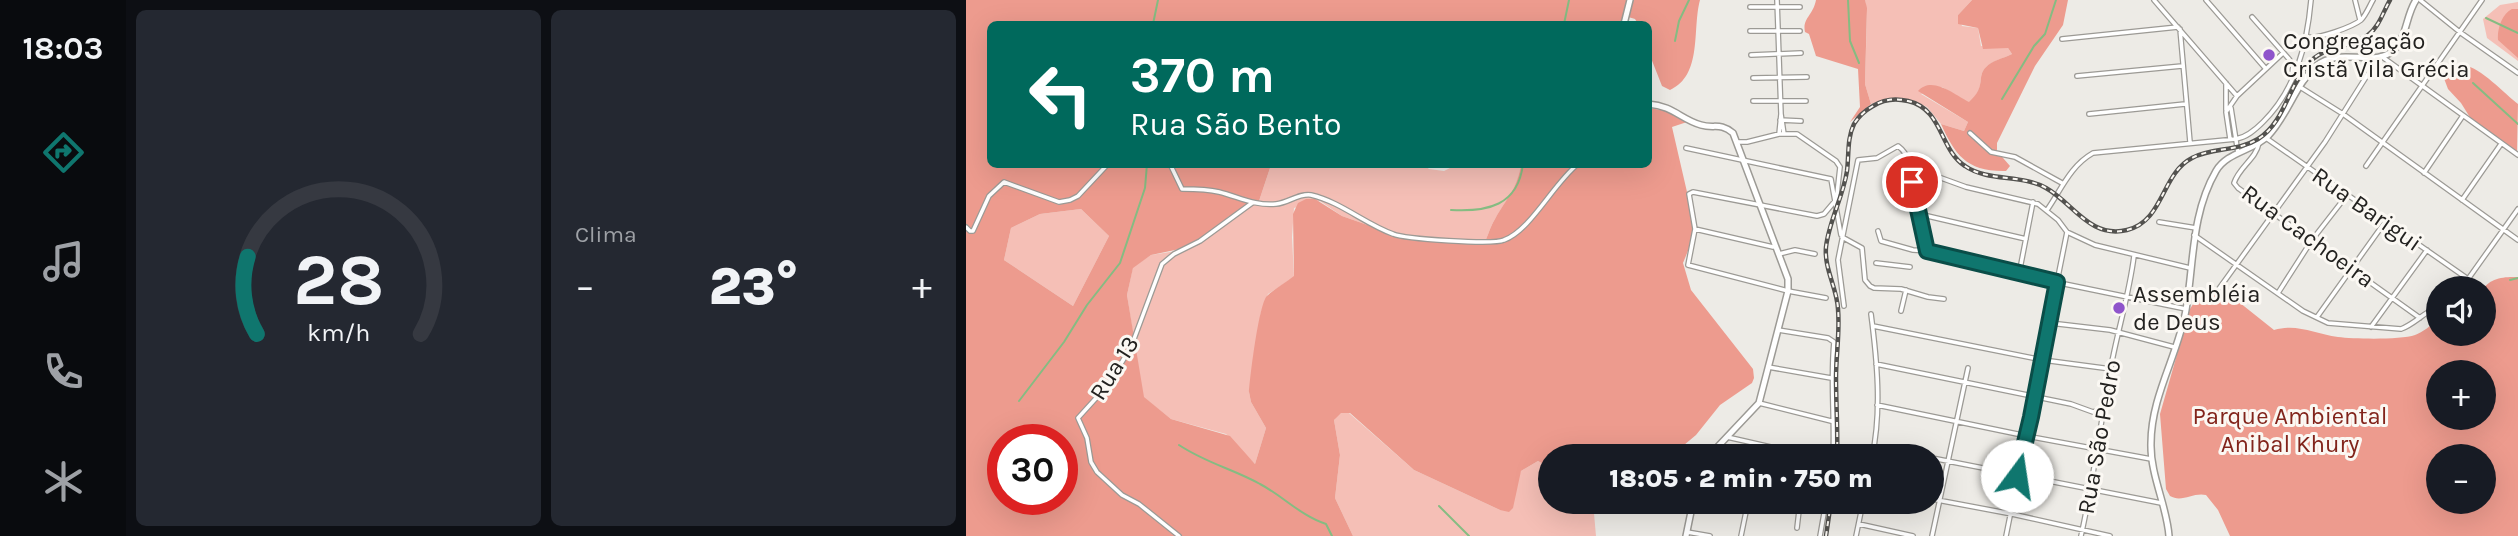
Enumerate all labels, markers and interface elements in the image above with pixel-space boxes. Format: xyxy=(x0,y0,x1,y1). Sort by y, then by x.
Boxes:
place label: Congregação Cristã Vila Grécia xyxy=(2283,27,2470,83)
text: 18:03 xyxy=(23,30,103,67)
text: 370 m xyxy=(1130,47,1275,104)
marker: Congregação Cristã Vila Grécia xyxy=(2261,47,2277,63)
icon: left xyxy=(1015,49,1106,140)
text: Rua São Bento xyxy=(1130,106,1341,143)
icon: directions xyxy=(39,128,88,177)
pin xyxy=(1882,152,1942,212)
street label: Rua Barigui xyxy=(2307,161,2427,257)
icon: arrive xyxy=(1893,163,1931,201)
street label: Rua Cachoeira xyxy=(2236,178,2380,294)
text: Clima xyxy=(575,221,637,248)
icon: music xyxy=(39,237,88,286)
text: 28 xyxy=(293,237,384,322)
text: 23° xyxy=(709,256,798,317)
text: − xyxy=(575,264,595,309)
text: + xyxy=(912,264,932,309)
map controls xyxy=(2426,276,2496,514)
button: sound xyxy=(2426,276,2496,346)
place label: Assembléia de Deus xyxy=(2133,280,2260,336)
marker: Assembléia de Deus xyxy=(2111,300,2127,316)
text: km/h xyxy=(307,318,370,347)
street label: Rua 13 xyxy=(1084,331,1144,405)
icon: phone xyxy=(39,347,88,396)
street label: Rua São Pedro xyxy=(2072,358,2126,516)
button: + xyxy=(2426,360,2496,430)
park label: Parque Ambiental Anibal Khury xyxy=(2192,402,2388,458)
speed limit sign: 30 xyxy=(987,424,1078,515)
position arrow xyxy=(1980,439,2054,513)
button: − xyxy=(2426,444,2496,514)
icon: climate xyxy=(39,457,88,506)
text: 18:05 · 2 min · 750 m xyxy=(1609,463,1873,494)

